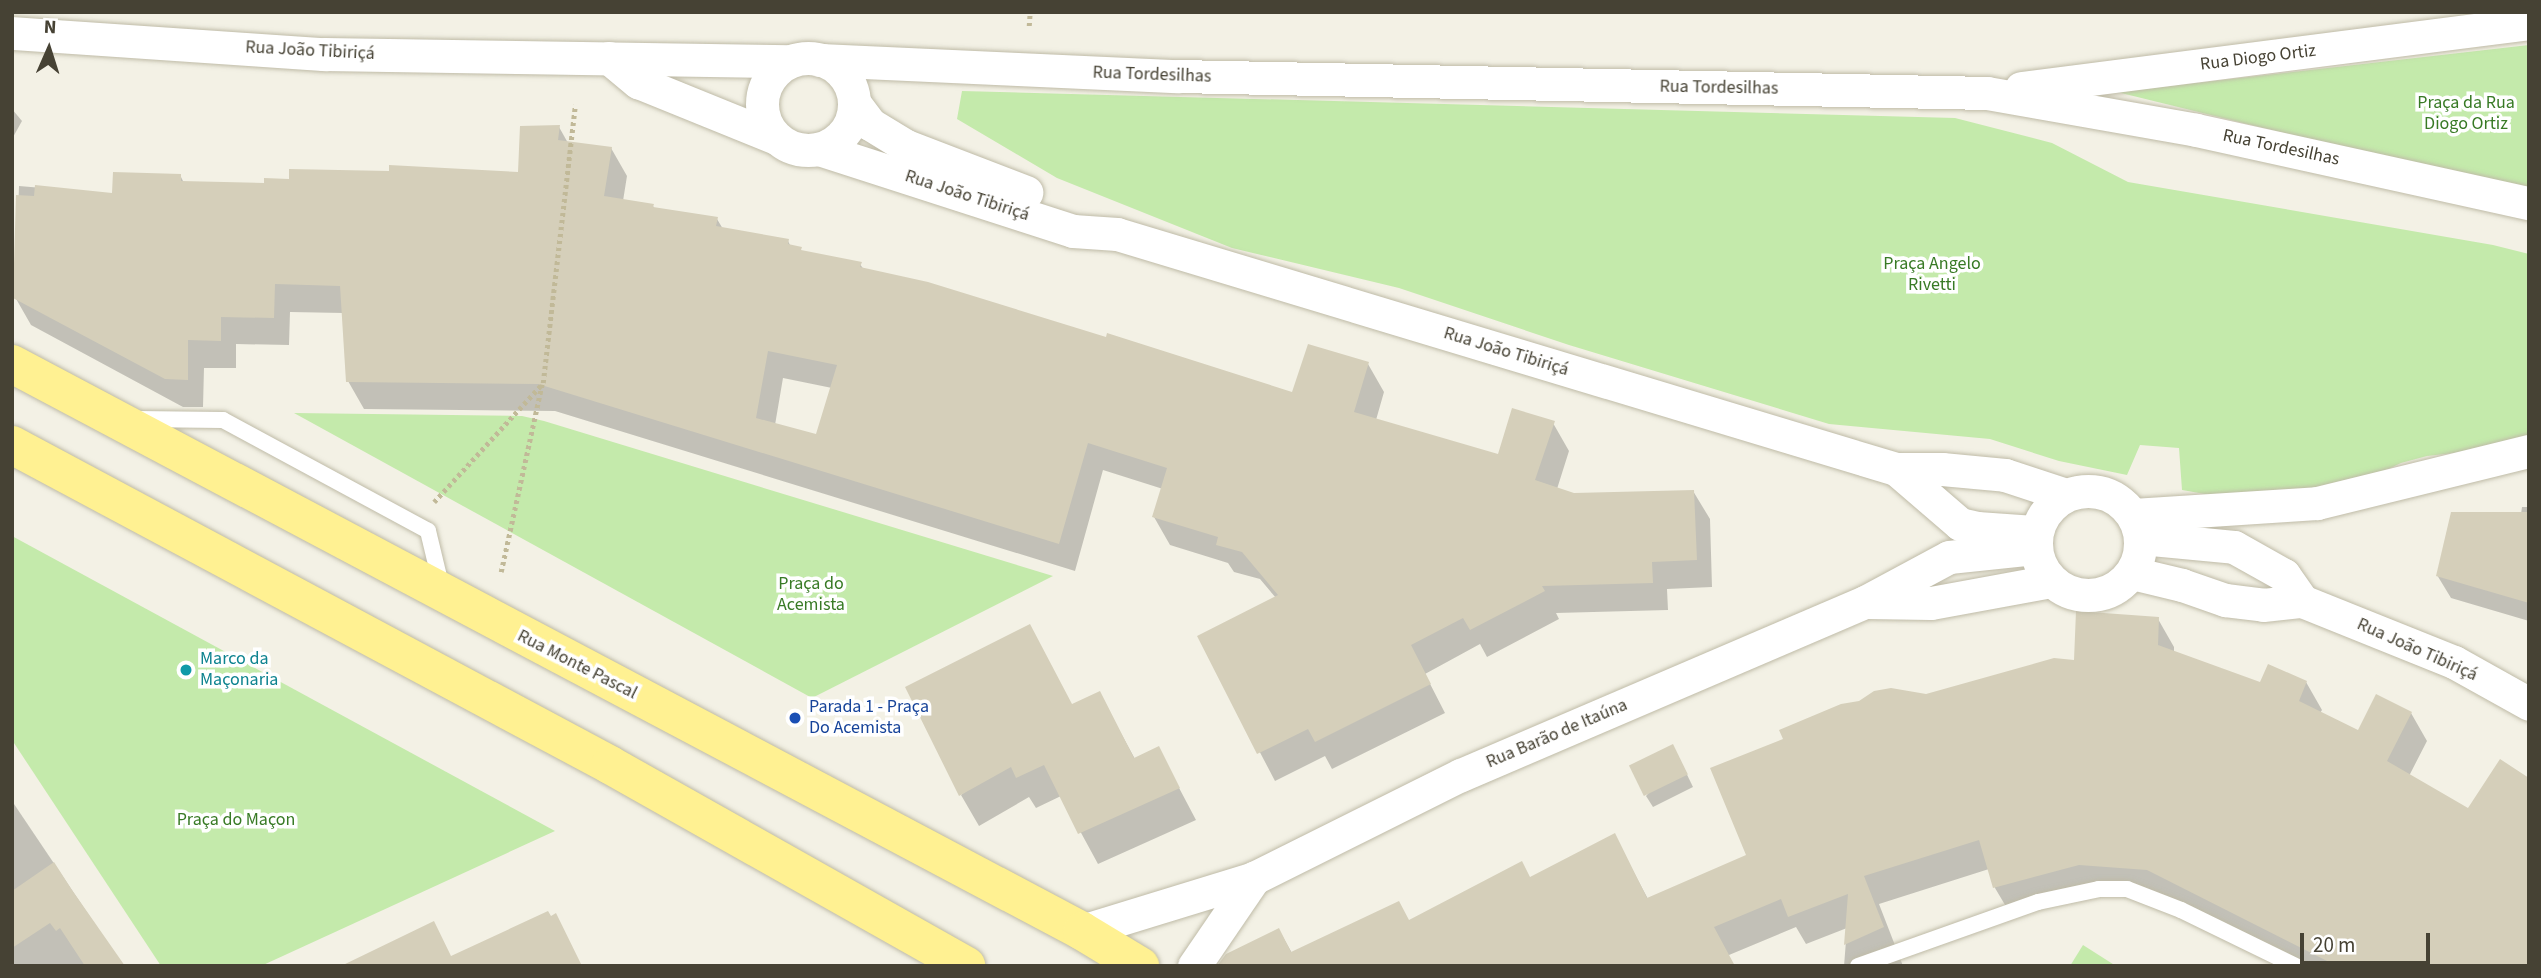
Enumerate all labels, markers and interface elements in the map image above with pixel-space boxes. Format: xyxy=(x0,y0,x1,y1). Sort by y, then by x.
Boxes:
north arrow xyxy=(14,14,84,84)
text: N xyxy=(43,14,57,41)
street label: Rua João Tibiriçá xyxy=(245,37,375,65)
street label: Rua Diogo Ortiz xyxy=(2199,40,2317,76)
street label: Rua Tordesilhas xyxy=(1092,62,1212,88)
street label: Rua Tordesilhas xyxy=(1659,76,1779,100)
park label: Praça da Rua Diogo Ortiz xyxy=(2417,93,2515,136)
street label: Rua Tordesilhas xyxy=(2221,125,2341,171)
street label: Rua João Tibiriçá xyxy=(902,166,1032,226)
park label: Praça Angelo Rivetti xyxy=(1883,254,1981,296)
street label: Rua João Tibiriçá xyxy=(1441,323,1571,381)
park label: Praça do Acemista xyxy=(777,574,845,616)
street label: Rua João Tibiriçá xyxy=(2353,614,2481,686)
street label: Rua Monte Pascal xyxy=(514,626,640,704)
place label: Marco da Maçonaria xyxy=(200,649,278,692)
marker: Marco da Maçonaria xyxy=(178,662,194,678)
street label: Rua Barão de Itaúna xyxy=(1483,694,1631,774)
place label: Parada 1 - Praça Do Acemista xyxy=(809,697,929,740)
marker: Parada 1 - Praça Do Acemista xyxy=(787,710,803,726)
park label: Praça do Maçon xyxy=(177,809,295,831)
scale bar xyxy=(2303,918,2432,962)
text: 20 m xyxy=(2313,930,2355,960)

